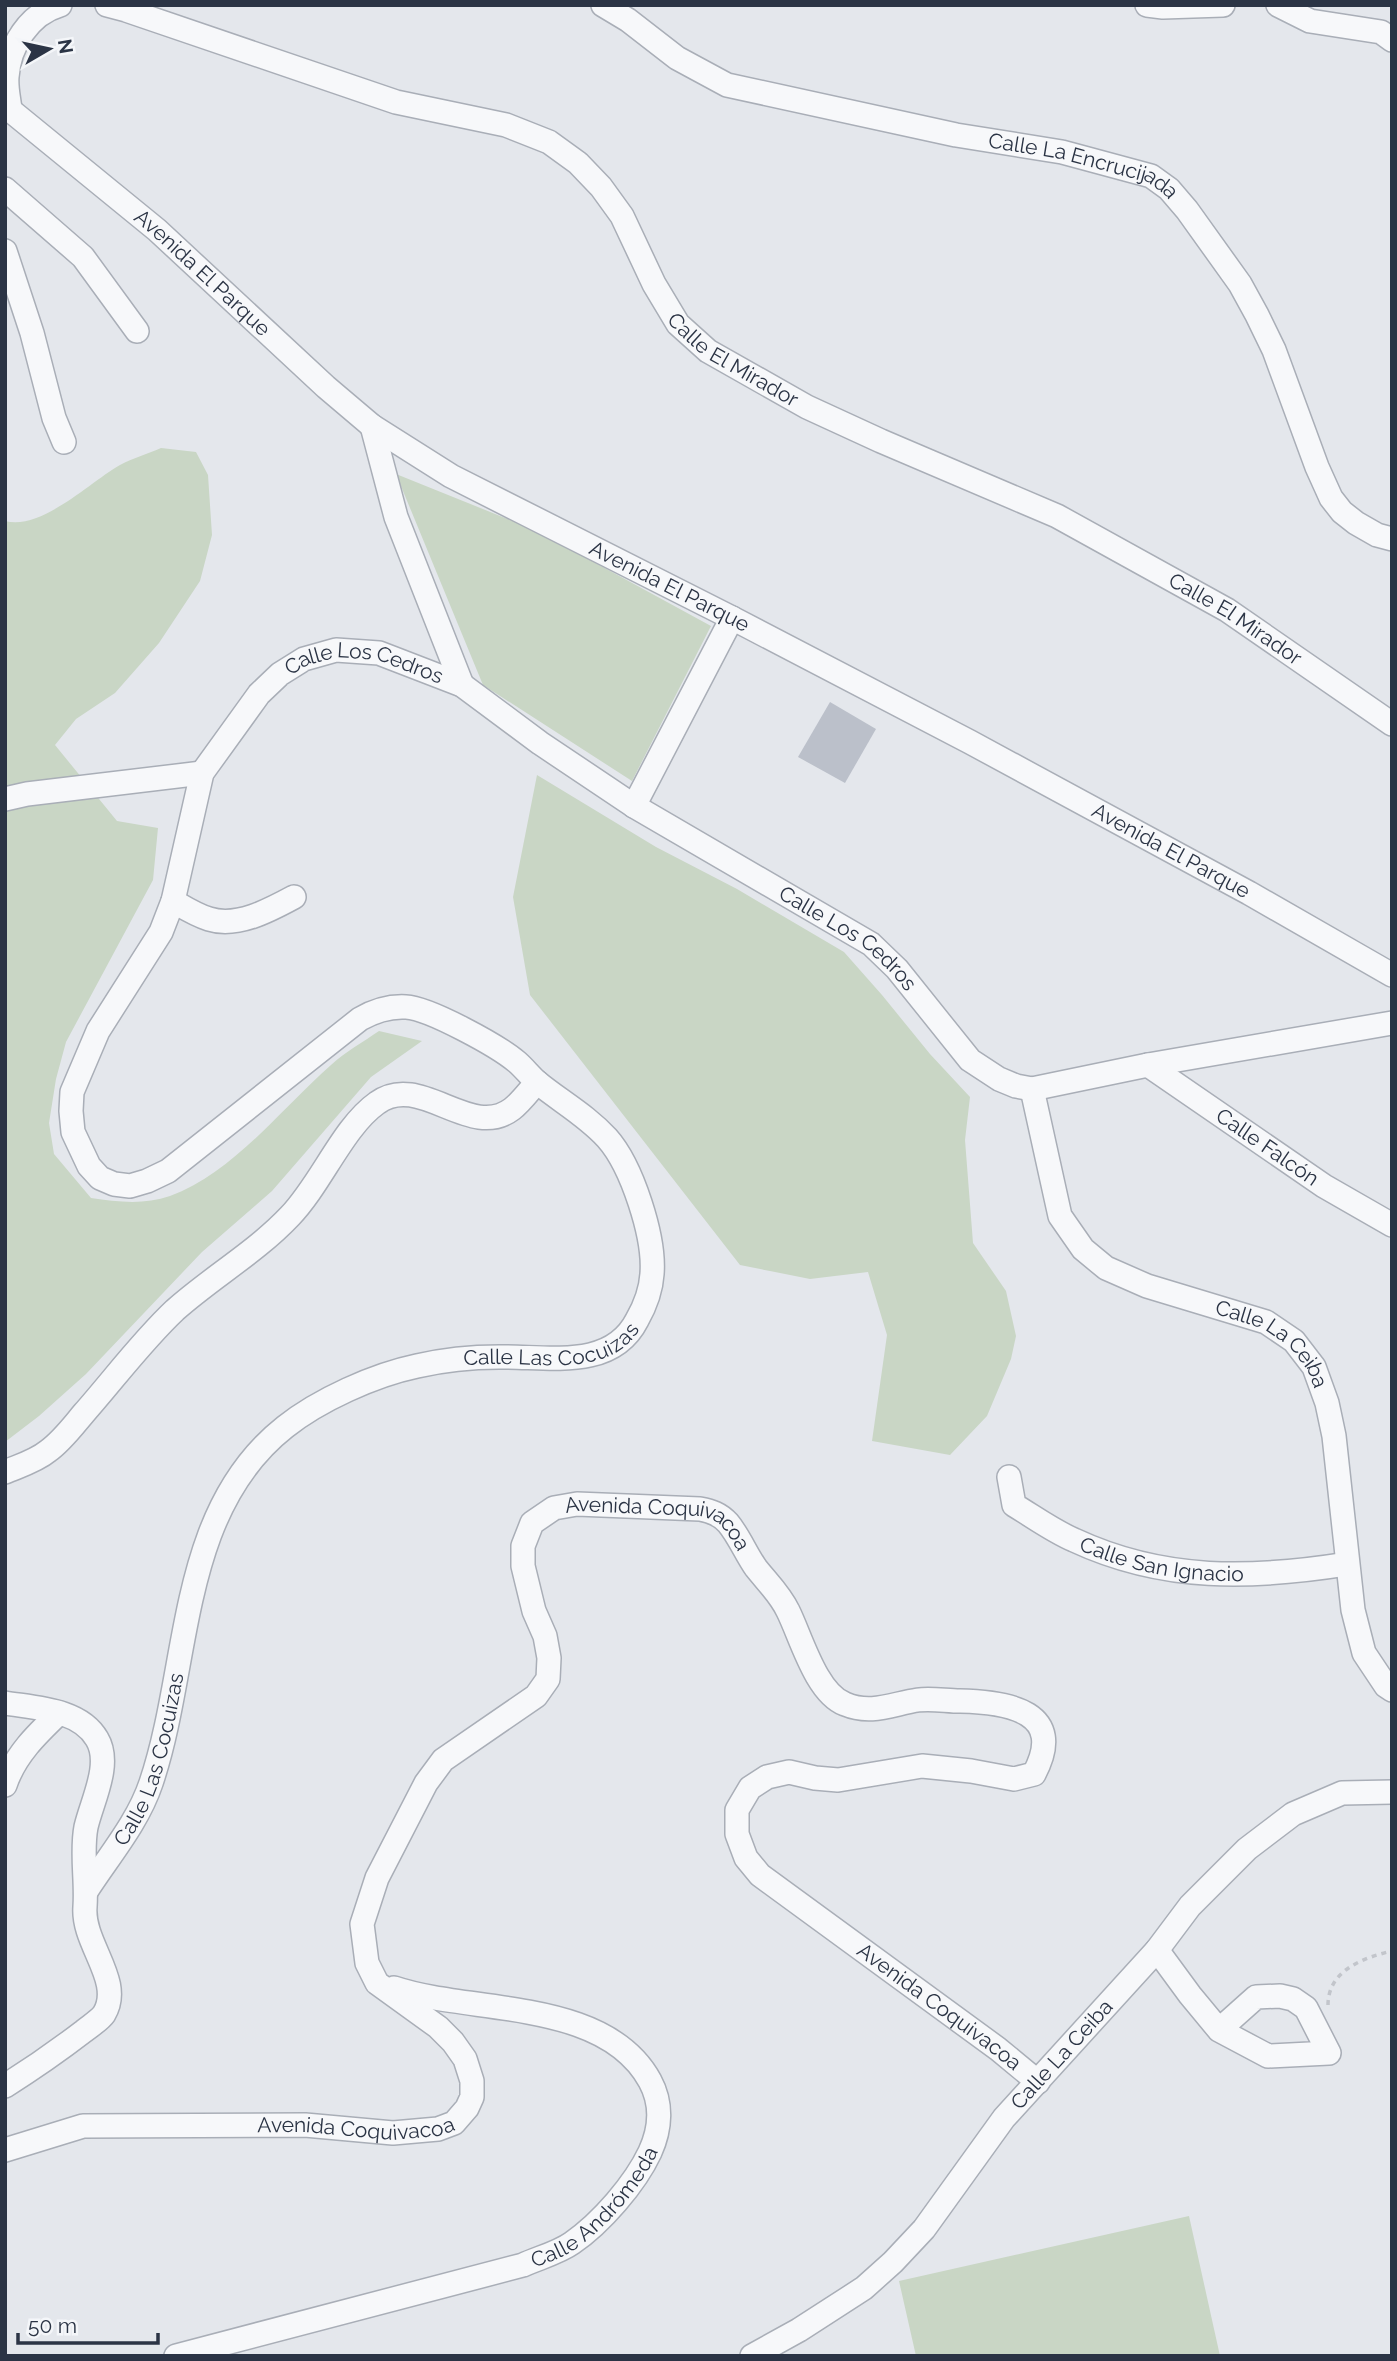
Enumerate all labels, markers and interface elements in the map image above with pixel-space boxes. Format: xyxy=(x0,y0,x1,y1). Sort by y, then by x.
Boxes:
north arrow xyxy=(14,14,84,84)
text: N xyxy=(54,37,78,55)
street label: Calle La Encrucijada xyxy=(987,127,1184,203)
street label: Avenida El Parque xyxy=(130,204,276,341)
street label: Calle El Mirador xyxy=(662,308,804,412)
street label: Avenida El Parque xyxy=(586,535,754,637)
street label: Calle El Mirador xyxy=(1165,567,1307,670)
street label: Calle Los Cedros xyxy=(280,637,447,689)
street label: Avenida El Parque xyxy=(1088,798,1255,903)
street label: Calle Los Cedros xyxy=(775,880,922,995)
street label: Calle Falcón xyxy=(1212,1103,1324,1191)
street label: Calle La Ceiba xyxy=(1213,1294,1333,1391)
street label: Calle Las Cocuizas xyxy=(463,1318,644,1371)
street label: Avenida Coquivacoa xyxy=(562,1491,756,1555)
street label: Calle San Ignacio xyxy=(1076,1531,1244,1586)
street label: Calle Las Cocuizas xyxy=(108,1671,188,1850)
street label: Avenida Coquivacoa xyxy=(853,1937,1027,2075)
street label: Calle La Ceiba xyxy=(1005,1994,1118,2114)
street label: Avenida Coquivacoa xyxy=(257,2111,458,2145)
street label: Calle Andrómeda xyxy=(527,2142,663,2272)
scale bar xyxy=(18,2302,158,2346)
text: 50 m xyxy=(28,2313,77,2338)

